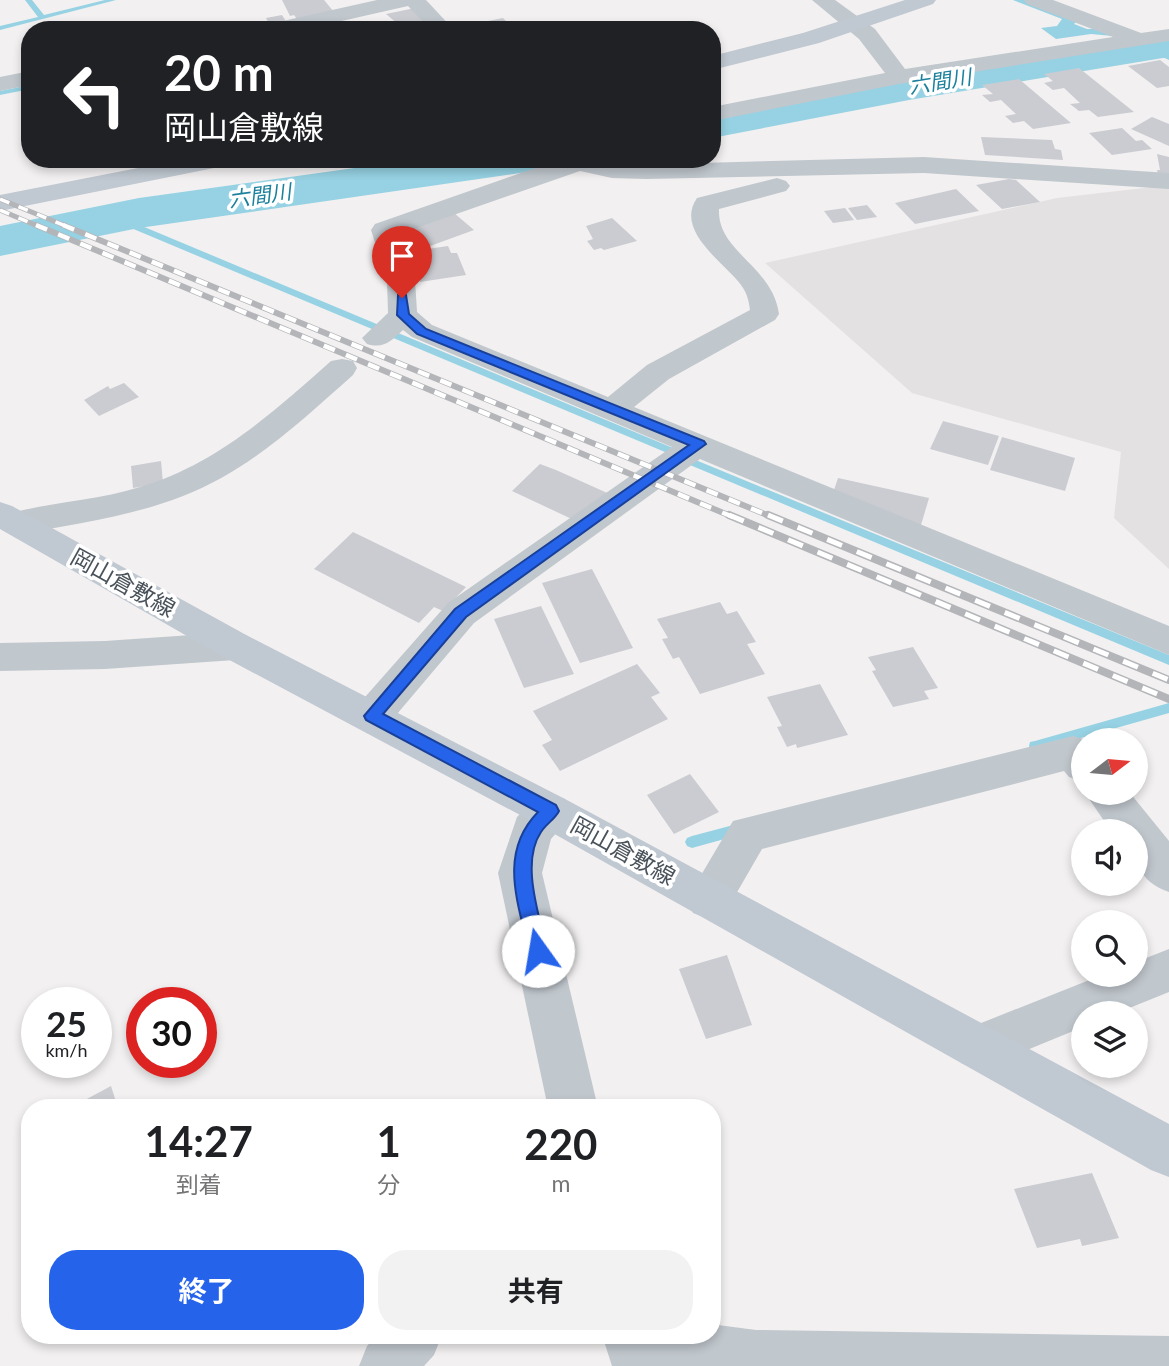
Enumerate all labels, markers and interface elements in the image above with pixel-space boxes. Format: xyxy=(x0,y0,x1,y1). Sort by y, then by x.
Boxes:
text: 20 m xyxy=(164,43,274,101)
icon: left xyxy=(49,49,140,140)
water label: 六間川 xyxy=(907,63,975,98)
text: 岡山倉敷線 xyxy=(164,107,324,146)
water label: 六間川 xyxy=(227,177,295,211)
pin xyxy=(372,226,432,298)
icon: arrive xyxy=(383,237,421,275)
street label: 岡山倉敷線 xyxy=(66,542,181,622)
north arrow xyxy=(1071,728,1148,805)
map controls xyxy=(1071,728,1148,1078)
street label: 岡山倉敷線 xyxy=(566,810,681,890)
button: sound xyxy=(1071,819,1148,896)
button: search xyxy=(1071,910,1148,987)
position arrow xyxy=(501,914,575,988)
speed limit sign: 30 xyxy=(126,987,217,1078)
button: layers xyxy=(1071,1001,1148,1078)
text: 25 xyxy=(46,1002,87,1044)
text: km/h xyxy=(45,1039,88,1061)
text: 14:27 xyxy=(145,1116,253,1166)
text: 1 xyxy=(376,1116,401,1166)
text: 220 xyxy=(524,1119,597,1169)
text: m xyxy=(551,1169,570,1197)
text: 到着 xyxy=(176,1170,222,1198)
text: 分 xyxy=(377,1170,400,1198)
button: 終了 xyxy=(49,1250,364,1330)
button: 共有 xyxy=(378,1250,693,1330)

